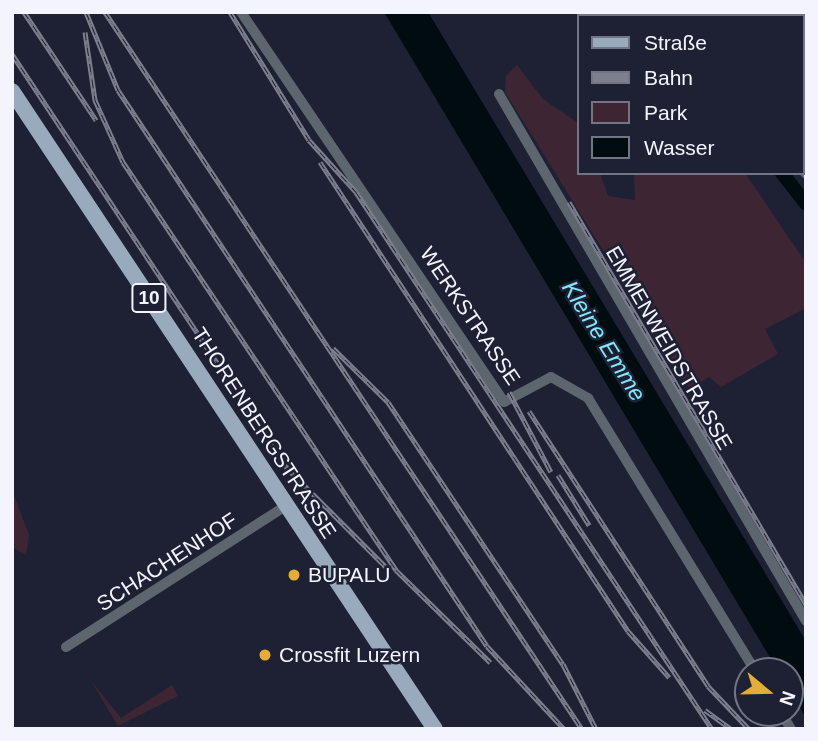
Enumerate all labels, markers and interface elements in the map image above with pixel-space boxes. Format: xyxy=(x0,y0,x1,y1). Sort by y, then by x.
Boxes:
legend xyxy=(576,14,804,175)
text: Straße xyxy=(644,31,707,54)
text: Bahn xyxy=(644,66,693,89)
text: Park xyxy=(644,101,687,124)
text: Wasser xyxy=(644,136,714,159)
street label: WERKSTRASSE xyxy=(415,242,525,390)
street label: EMMENWEIDSTRASSE xyxy=(600,242,738,454)
water label: Kleine Emme xyxy=(556,276,652,406)
road number: 10 xyxy=(130,282,168,314)
street label: THORENBERGSTRASSE xyxy=(186,323,342,543)
street label: SCHACHENHOF xyxy=(92,507,242,617)
place label: BUPALU xyxy=(308,562,390,588)
marker: BUPALU xyxy=(286,567,302,583)
place label: Crossfit Luzern xyxy=(279,642,420,668)
marker: Crossfit Luzern xyxy=(257,647,273,663)
north arrow xyxy=(734,657,804,727)
text: N xyxy=(775,688,800,708)

